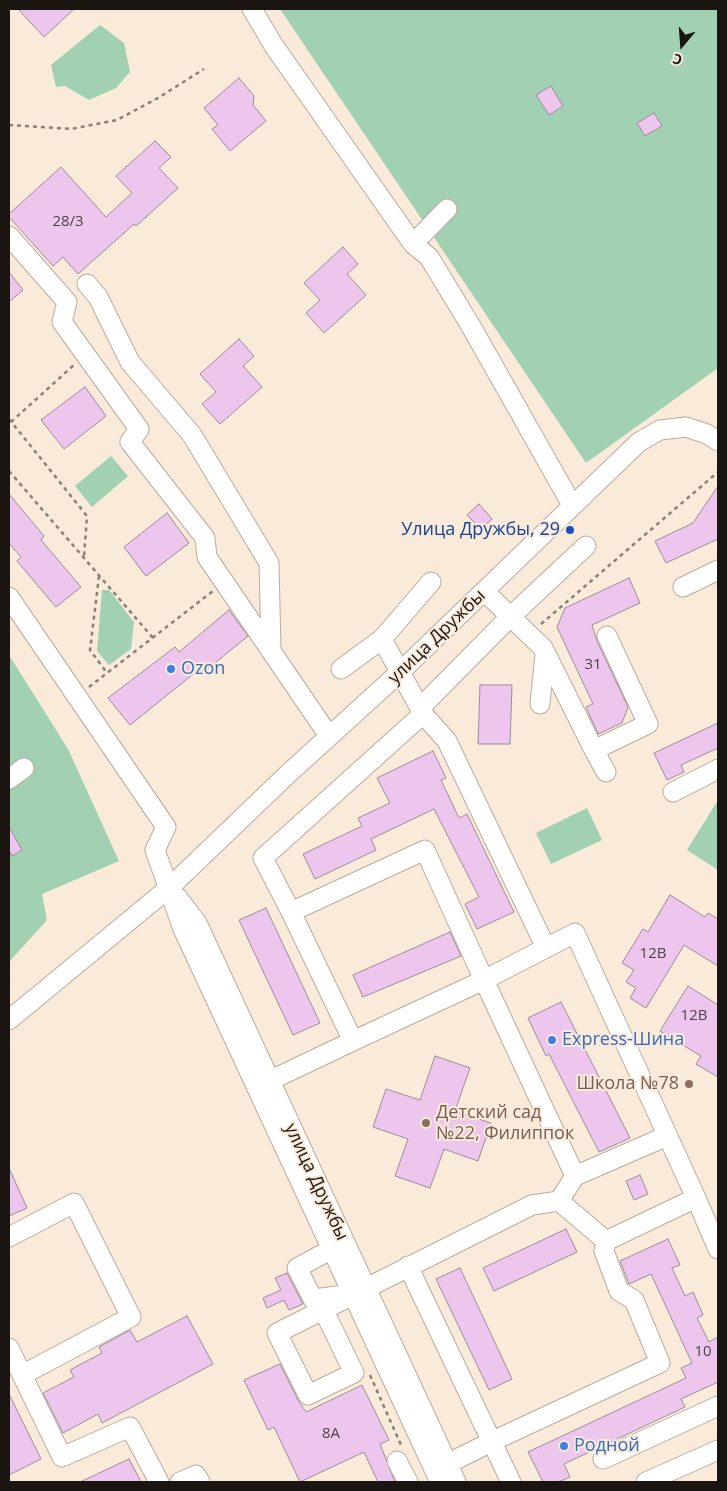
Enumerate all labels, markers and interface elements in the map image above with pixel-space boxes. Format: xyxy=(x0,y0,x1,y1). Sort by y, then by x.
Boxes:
north arrow xyxy=(657,20,707,70)
text: С xyxy=(670,49,684,70)
house number: 28/3 xyxy=(52,213,84,231)
place label: Улица Дружбы, 29 xyxy=(401,519,560,541)
marker: Улица Дружбы, 29 xyxy=(564,524,576,536)
street label: улица Дружбы xyxy=(384,585,490,689)
house number: 31 xyxy=(584,656,602,674)
place label: Ozon xyxy=(181,658,225,680)
marker: Ozon xyxy=(165,663,177,675)
house number: 12В xyxy=(640,945,666,963)
house number: 12В xyxy=(681,1007,707,1025)
place label: Express-Шина xyxy=(562,1029,684,1051)
marker: Express-Шина xyxy=(546,1034,558,1046)
place label: Школа №78 xyxy=(576,1073,679,1095)
marker: Школа №78 xyxy=(683,1078,695,1090)
place label: Детский сад №22, Филиппок xyxy=(436,1102,574,1144)
marker: Детский сад №22, Филиппок xyxy=(420,1117,432,1129)
street label: улица Дружбы xyxy=(279,1120,353,1244)
house number: 10 xyxy=(694,1343,712,1361)
house number: 8А xyxy=(322,1425,340,1443)
place label: Родной xyxy=(574,1435,640,1457)
marker: Родной xyxy=(558,1440,570,1452)

